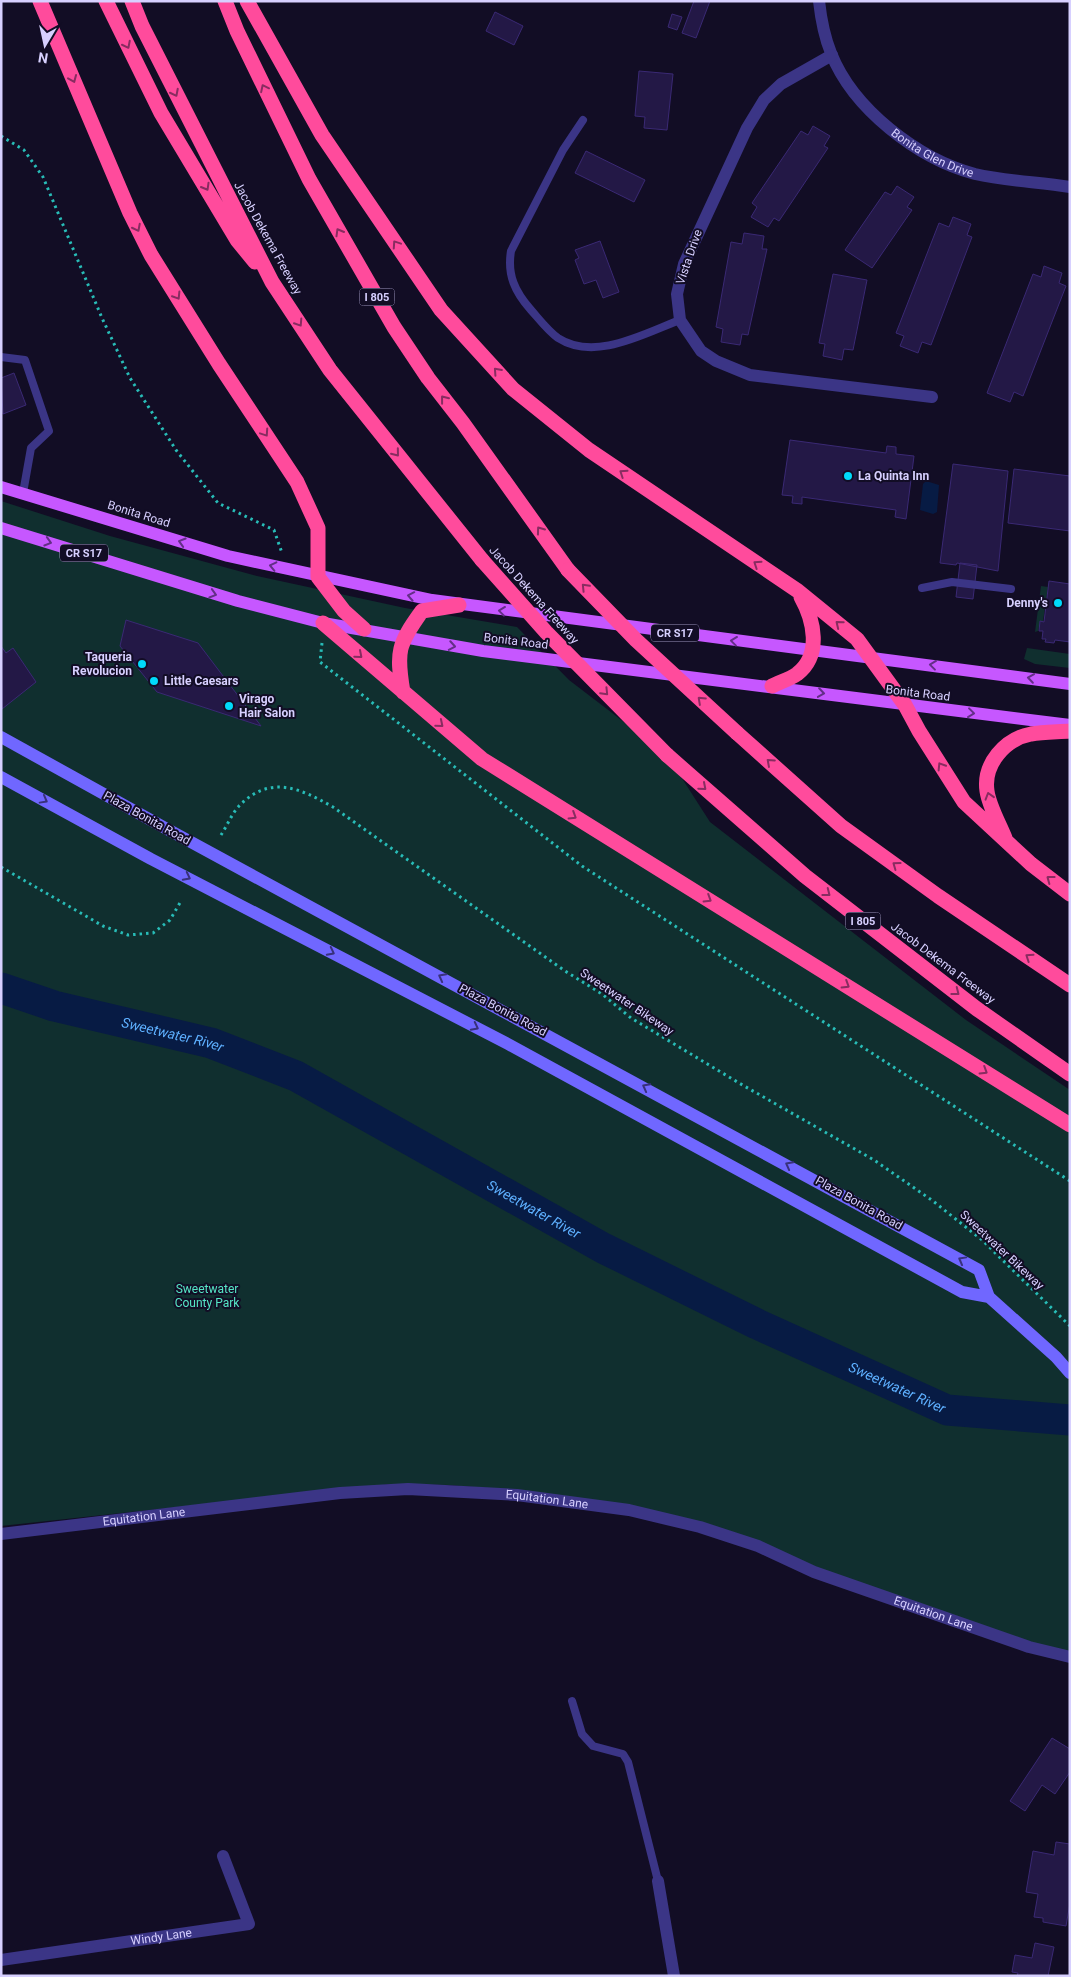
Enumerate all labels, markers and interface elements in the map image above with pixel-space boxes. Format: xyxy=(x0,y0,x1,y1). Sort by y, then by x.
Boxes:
north arrow xyxy=(20,20,70,70)
one-way arrow xyxy=(121,40,131,49)
text: N xyxy=(37,49,49,67)
one-way arrow xyxy=(66,74,77,83)
one-way arrow xyxy=(261,84,271,93)
one-way arrow xyxy=(169,88,180,97)
street label: Bonita Glen Drive xyxy=(889,126,975,180)
street label: Jacob Dekema Freeway xyxy=(231,179,305,297)
one-way arrow xyxy=(199,182,209,191)
one-way arrow xyxy=(131,223,141,232)
one-way arrow xyxy=(336,228,346,237)
street label: Vista Drive xyxy=(673,228,705,286)
one-way arrow xyxy=(393,240,402,250)
road number: I 805 xyxy=(360,288,394,306)
one-way arrow xyxy=(170,291,180,300)
one-way arrow xyxy=(293,317,302,326)
one-way arrow xyxy=(493,368,502,377)
one-way arrow xyxy=(441,395,450,405)
one-way arrow xyxy=(258,428,268,437)
one-way arrow xyxy=(390,447,399,457)
place label: La Quinta Inn xyxy=(858,469,929,483)
one-way arrow xyxy=(619,470,628,479)
marker: La Quinta Inn xyxy=(842,470,854,482)
street label: Bonita Road xyxy=(106,498,172,530)
one-way arrow xyxy=(537,527,545,536)
one-way arrow xyxy=(43,537,51,547)
one-way arrow xyxy=(178,538,186,548)
street label: Jacob Dekema Freeway xyxy=(486,543,582,647)
road number: CR S17 xyxy=(60,544,108,562)
one-way arrow xyxy=(753,561,763,570)
one-way arrow xyxy=(268,562,277,572)
one-way arrow xyxy=(582,584,591,593)
one-way arrow xyxy=(208,588,216,598)
one-way arrow xyxy=(407,591,416,602)
place label: Denny's xyxy=(1007,596,1048,610)
marker: Denny's xyxy=(1052,597,1064,609)
one-way arrow xyxy=(498,606,507,616)
one-way arrow xyxy=(836,622,845,630)
road number: CR S17 xyxy=(651,624,699,641)
street label: Bonita Road xyxy=(483,630,549,652)
one-way arrow xyxy=(730,636,738,647)
one-way arrow xyxy=(447,640,456,650)
one-way arrow xyxy=(354,649,363,658)
place label: Taqueria Revolucion xyxy=(72,650,133,678)
marker: Taqueria Revolucion xyxy=(136,658,148,670)
one-way arrow xyxy=(929,660,937,671)
place label: Little Caesars xyxy=(164,674,238,688)
one-way arrow xyxy=(1027,674,1036,684)
marker: Little Caesars xyxy=(148,675,160,687)
street label: Bonita Road xyxy=(885,682,951,704)
one-way arrow xyxy=(599,686,608,695)
one-way arrow xyxy=(816,688,825,698)
place label: Virago Hair Salon xyxy=(239,692,295,720)
one-way arrow xyxy=(698,697,707,706)
marker: Virago Hair Salon xyxy=(223,700,235,712)
one-way arrow xyxy=(968,707,976,718)
one-way arrow xyxy=(434,718,443,726)
one-way arrow xyxy=(766,759,775,768)
one-way arrow xyxy=(937,762,947,771)
one-way arrow xyxy=(698,782,707,791)
street label: Plaza Bonita Road xyxy=(101,788,193,848)
one-way arrow xyxy=(985,793,995,801)
one-way arrow xyxy=(39,794,48,804)
one-way arrow xyxy=(568,810,577,819)
one-way arrow xyxy=(892,862,902,871)
one-way arrow xyxy=(182,871,191,881)
one-way arrow xyxy=(1046,876,1056,885)
one-way arrow xyxy=(821,887,830,895)
one-way arrow xyxy=(702,893,711,903)
road number: I 805 xyxy=(846,912,880,929)
street label: Jacob Dekema Freeway xyxy=(888,919,998,1007)
one-way arrow xyxy=(326,946,335,956)
one-way arrow xyxy=(1026,954,1035,964)
street label: Sweetwater Bikeway xyxy=(578,966,677,1039)
one-way arrow xyxy=(438,973,447,983)
one-way arrow xyxy=(840,979,849,989)
street label: Plaza Bonita Road xyxy=(457,981,549,1039)
one-way arrow xyxy=(950,987,959,996)
water label: Sweetwater River xyxy=(120,1014,226,1055)
one-way arrow xyxy=(470,1021,479,1031)
one-way arrow xyxy=(978,1065,987,1074)
one-way arrow xyxy=(642,1084,651,1094)
one-way arrow xyxy=(785,1161,794,1171)
street label: Plaza Bonita Road xyxy=(813,1173,905,1233)
water label: Sweetwater River xyxy=(484,1177,584,1242)
street label: Sweetwater Bikeway xyxy=(957,1208,1047,1293)
one-way arrow xyxy=(958,1256,967,1266)
park label: Sweetwater County Park xyxy=(175,1282,240,1310)
water label: Sweetwater River xyxy=(846,1359,948,1416)
street label: Equitation Lane xyxy=(505,1487,589,1511)
street label: Equitation Lane xyxy=(102,1505,186,1529)
street label: Equitation Lane xyxy=(892,1593,975,1634)
street label: Windy Lane xyxy=(130,1925,193,1948)

